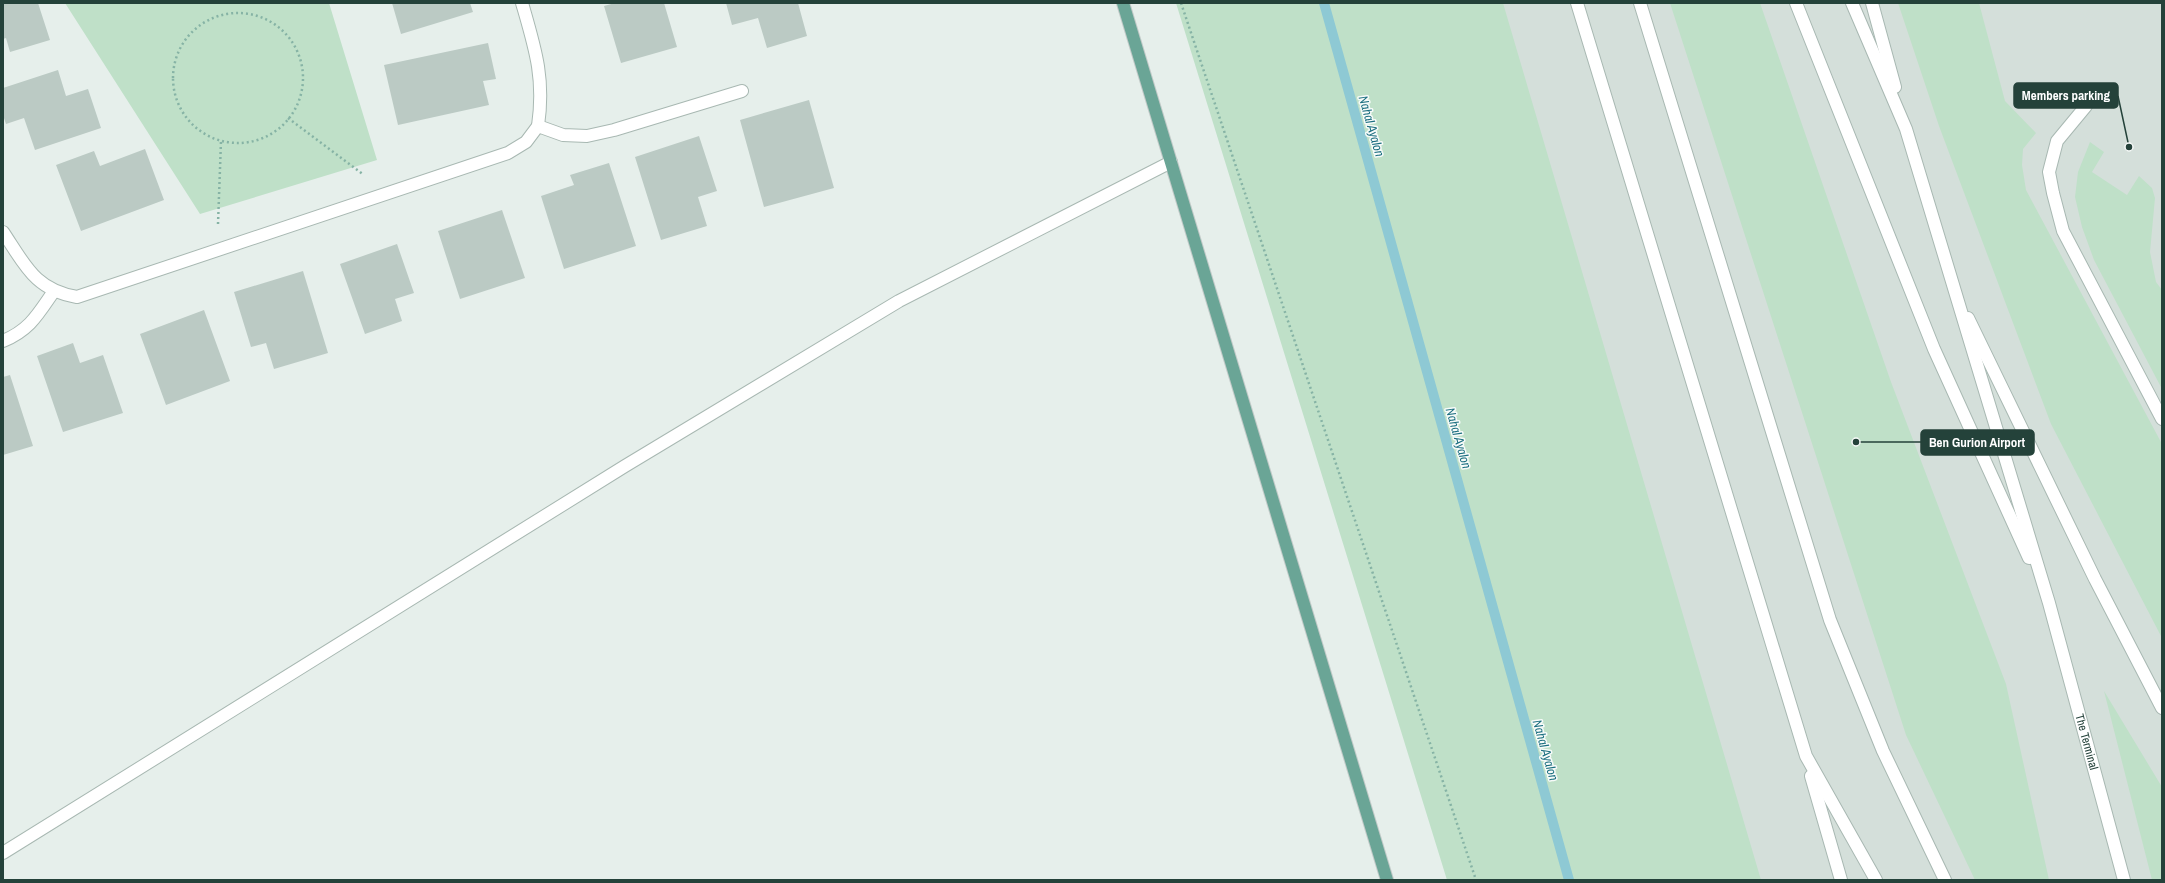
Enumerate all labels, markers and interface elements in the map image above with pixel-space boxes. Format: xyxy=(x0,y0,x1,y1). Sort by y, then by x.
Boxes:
callout: Members parking xyxy=(2014,83,2118,108)
text: Members parking xyxy=(2022,87,2111,104)
water label: Nahal Ayalon xyxy=(1355,94,1388,159)
water label: Nahal Ayalon xyxy=(1442,406,1475,471)
callout: Ben Gurion Airport xyxy=(1921,430,2034,455)
text: Ben Gurion Airport xyxy=(1929,434,2026,451)
street label: The Terminal xyxy=(2071,712,2102,772)
water label: Nahal Ayalon xyxy=(1529,718,1562,783)

